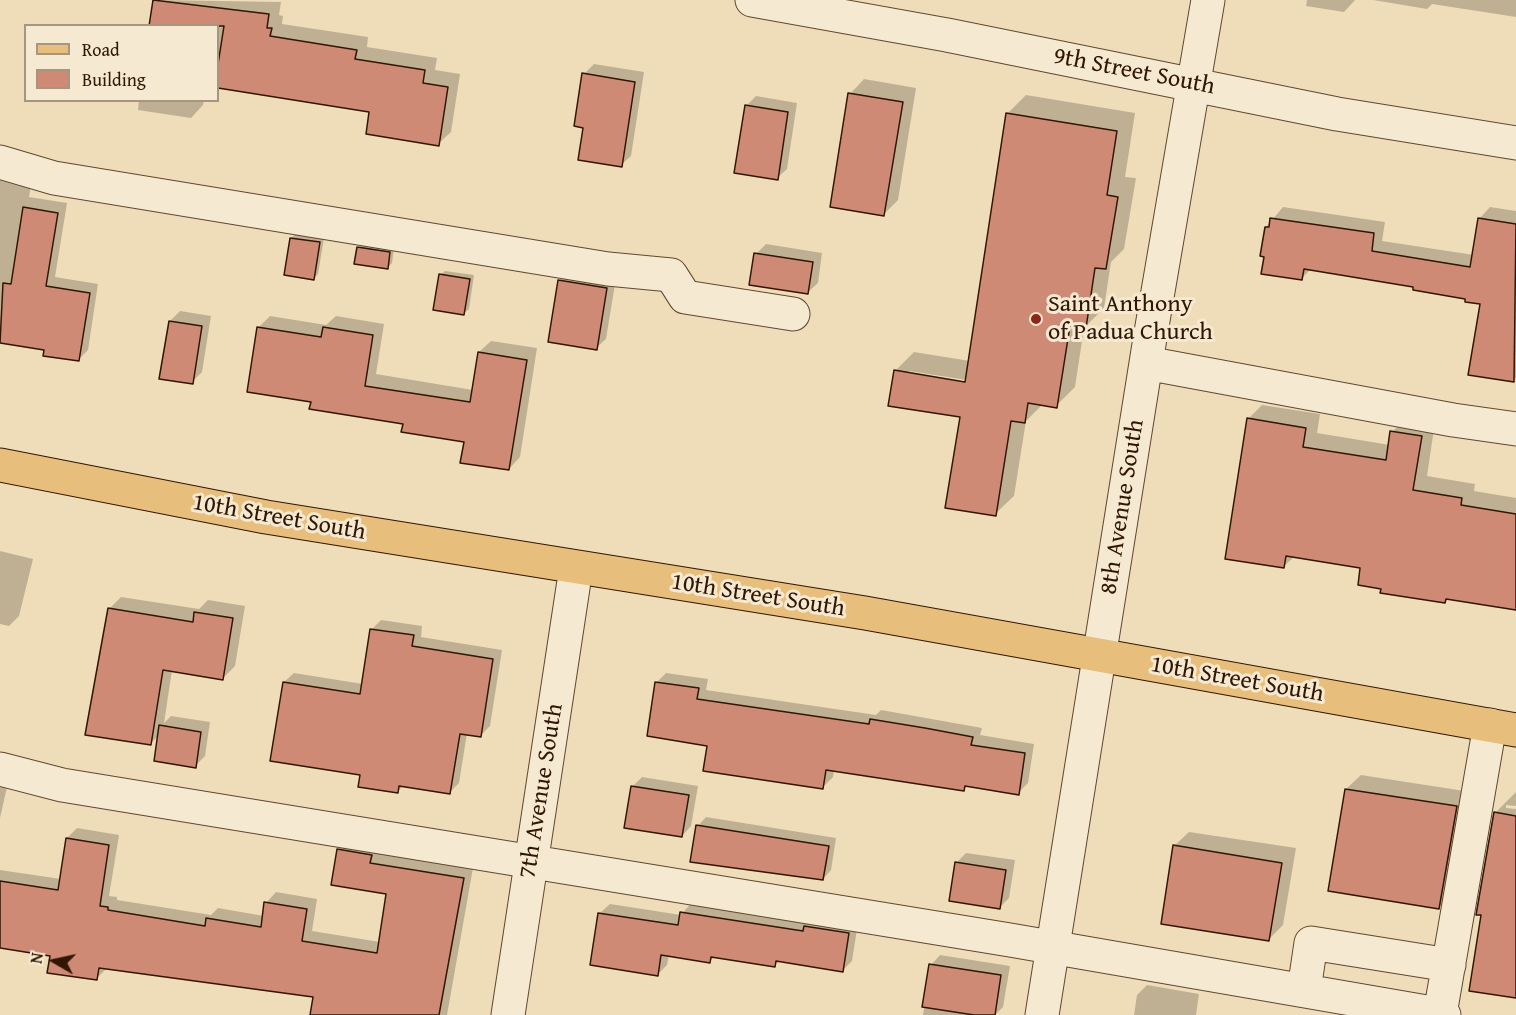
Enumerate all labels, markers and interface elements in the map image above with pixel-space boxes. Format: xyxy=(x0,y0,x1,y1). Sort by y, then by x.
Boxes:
legend xyxy=(24,24,219,102)
text: Road xyxy=(82,36,120,63)
street label: 9th Street South xyxy=(1051,42,1217,102)
text: Building xyxy=(82,66,146,93)
place label: Saint Anthony of Padua Church xyxy=(1048,291,1213,347)
marker: Saint Anthony of Padua Church xyxy=(1029,312,1043,326)
street label: 8th Avenue South xyxy=(1095,417,1151,597)
street label: 10th Street South xyxy=(190,489,368,547)
street label: 10th Street South xyxy=(669,568,847,624)
street label: 10th Street South xyxy=(1148,651,1326,709)
street label: 7th Avenue South xyxy=(514,701,570,881)
north arrow xyxy=(24,931,84,991)
text: N xyxy=(24,951,49,965)

